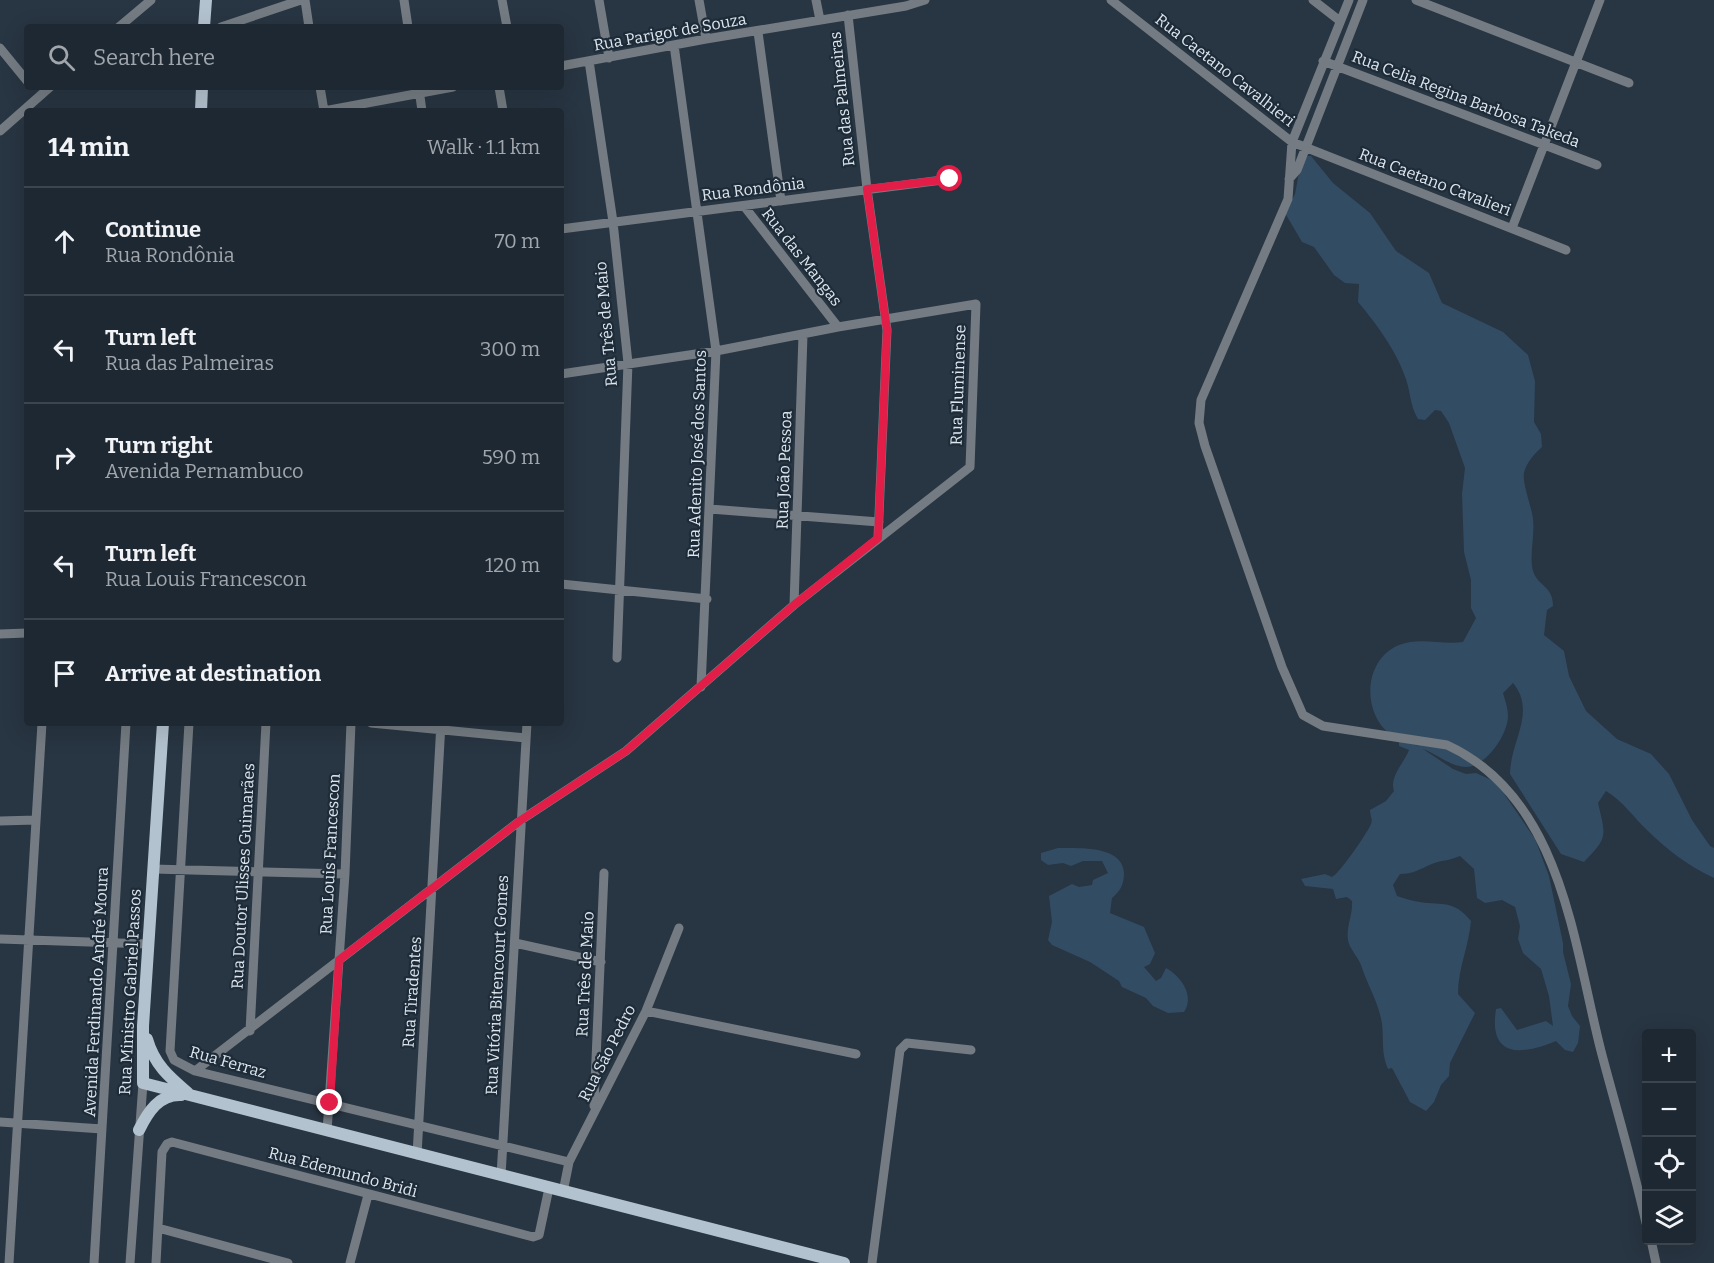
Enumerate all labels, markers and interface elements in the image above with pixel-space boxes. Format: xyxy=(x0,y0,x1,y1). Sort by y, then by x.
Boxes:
street label: Rua Parigot de Souza xyxy=(592,9,748,55)
street label: Rua Caetano Cavalhieri xyxy=(1152,10,1299,130)
search box xyxy=(24,24,564,90)
street label: Rua das Palmeiras xyxy=(825,31,859,167)
icon: search xyxy=(45,41,78,74)
text: Search here xyxy=(93,44,215,71)
street label: Rua Celia Regina Barbosa Takeda xyxy=(1349,47,1583,151)
text: 14 min xyxy=(48,132,130,163)
text: Walk · 1.1 km xyxy=(427,135,540,159)
street label: Rua Caetano Cavalieri xyxy=(1356,144,1514,220)
route start xyxy=(936,165,962,191)
street label: Rua Rondônia xyxy=(700,173,806,205)
street label: Rua das Mangas xyxy=(758,204,846,310)
text: Continue xyxy=(105,216,201,243)
icon: ahead xyxy=(48,225,81,258)
text: 70 m xyxy=(494,229,540,253)
text: Rua Rondônia xyxy=(105,243,235,267)
street label: Rua Três de Maio xyxy=(591,261,621,387)
text: Turn left xyxy=(105,324,197,351)
street label: Rua Fluminense xyxy=(946,324,970,446)
icon: left xyxy=(48,333,81,366)
text: 300 m xyxy=(480,337,540,361)
street label: Rua Adenito José dos Santos xyxy=(684,350,710,558)
text: Rua das Palmeiras xyxy=(105,351,274,375)
street label: Rua João Pessoa xyxy=(772,410,796,530)
text: Turn right xyxy=(105,432,213,459)
icon: right xyxy=(48,441,81,474)
text: 590 m xyxy=(482,445,540,469)
text: Avenida Pernambuco xyxy=(105,459,304,483)
text: Turn left xyxy=(105,540,197,567)
icon: left xyxy=(48,549,81,582)
text: 120 m xyxy=(485,553,540,577)
text: Rua Louis Francescon xyxy=(105,567,307,591)
icon: arrive xyxy=(48,657,81,690)
text: Arrive at destination xyxy=(105,660,321,687)
street label: Rua Doutor Ulisses Guimarães xyxy=(228,763,258,989)
street label: Rua Louis Francescon xyxy=(316,773,344,935)
street label: Avenida Ferdinando André Moura xyxy=(80,866,112,1117)
street label: Rua Vitória Bitencourt Gomes xyxy=(482,874,512,1096)
street label: Rua Ministro Gabriel Passos xyxy=(115,888,145,1096)
street label: Rua Três de Maio xyxy=(572,911,598,1037)
street label: Rua Tiradentes xyxy=(399,936,425,1048)
street label: Rua São Pedro xyxy=(574,1001,640,1105)
map controls xyxy=(1642,1029,1696,1245)
button: + xyxy=(1642,1029,1696,1083)
street label: Rua Ferraz xyxy=(187,1042,269,1082)
button: − xyxy=(1642,1083,1696,1137)
route end xyxy=(316,1089,342,1115)
button: locate xyxy=(1642,1137,1696,1191)
street label: Rua Edemundo Bridi xyxy=(267,1143,420,1201)
button: layers xyxy=(1642,1191,1696,1245)

